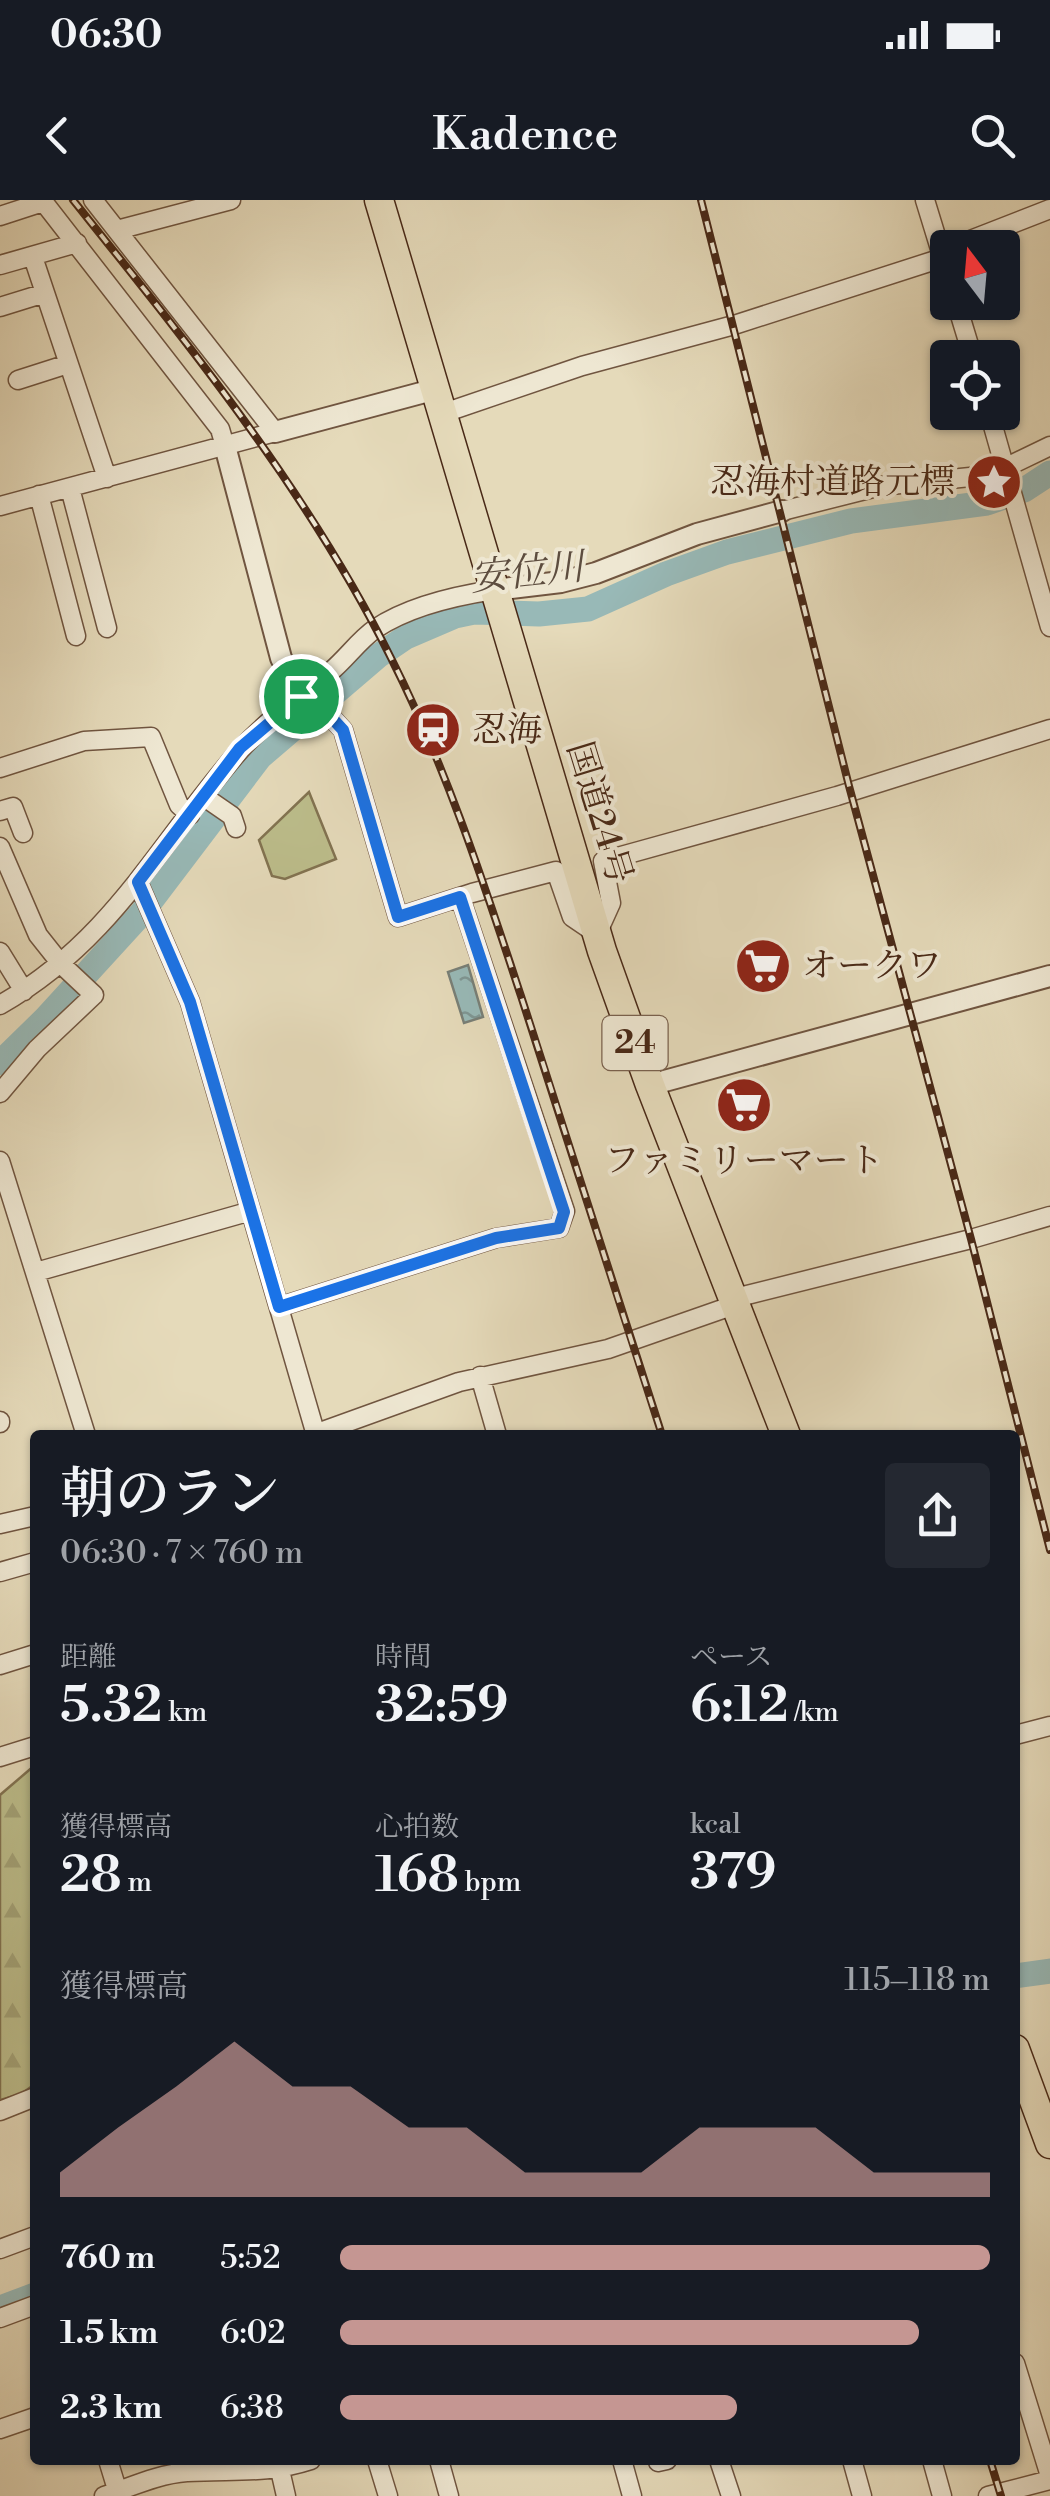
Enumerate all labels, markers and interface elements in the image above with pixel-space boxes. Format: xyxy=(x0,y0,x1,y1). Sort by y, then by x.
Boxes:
text: 06:30 xyxy=(50,12,162,59)
text: Kadence xyxy=(432,107,618,164)
icon: back xyxy=(30,108,85,163)
icon: search xyxy=(965,108,1020,163)
north arrow xyxy=(930,230,1020,320)
map controls xyxy=(930,230,1020,430)
button: locate xyxy=(930,340,1020,430)
place icon: 忍海村道路元標 xyxy=(964,452,1024,512)
place label: 忍海村道路元標 xyxy=(710,461,955,504)
water label: 安位川 xyxy=(468,543,590,602)
pin xyxy=(259,654,344,739)
icon: arrive xyxy=(274,669,329,724)
station icon: 忍海 xyxy=(403,700,463,760)
place label: 忍海 xyxy=(472,709,542,752)
street label: 国道24号 xyxy=(557,737,641,889)
supermarket icon: オークワ xyxy=(733,936,793,996)
place label: オークワ xyxy=(802,945,942,988)
road number: 24 xyxy=(602,1016,668,1070)
supermarket icon: ファミリーマート xyxy=(714,1075,774,1135)
place label: ファミリーマート xyxy=(604,1140,884,1183)
text: 朝のラン xyxy=(60,1461,280,1530)
button: share xyxy=(885,1463,990,1568)
text: 06:30 · 7 × 760 m xyxy=(60,1533,303,1573)
text: 距離 xyxy=(60,1640,116,1675)
text: 時間 xyxy=(375,1640,431,1675)
text: ペース xyxy=(690,1640,773,1675)
text: 5.32 xyxy=(60,1675,162,1737)
text: 32:59 xyxy=(375,1675,508,1737)
text: 6:12 xyxy=(690,1675,789,1737)
text: km xyxy=(162,1695,207,1730)
text: /km xyxy=(789,1695,839,1730)
text: kcal xyxy=(690,1807,741,1842)
text: 獲得標高 xyxy=(60,1810,172,1845)
text: 心拍数 xyxy=(375,1810,459,1845)
text: 379 xyxy=(690,1842,776,1904)
text: 28 xyxy=(60,1845,122,1907)
text: 168 xyxy=(375,1845,459,1907)
text: m xyxy=(122,1865,152,1900)
text: bpm xyxy=(459,1865,521,1900)
text: 115–118 m xyxy=(844,1960,990,2000)
text: 獲得標高 xyxy=(60,1967,188,2007)
text: 760 m xyxy=(60,2238,155,2278)
text: 5:52 xyxy=(220,2238,281,2278)
text: 1.5 km xyxy=(60,2313,158,2353)
text: 6:02 xyxy=(220,2313,286,2353)
text: 2.3 km xyxy=(60,2388,162,2428)
text: 6:38 xyxy=(220,2388,284,2428)

